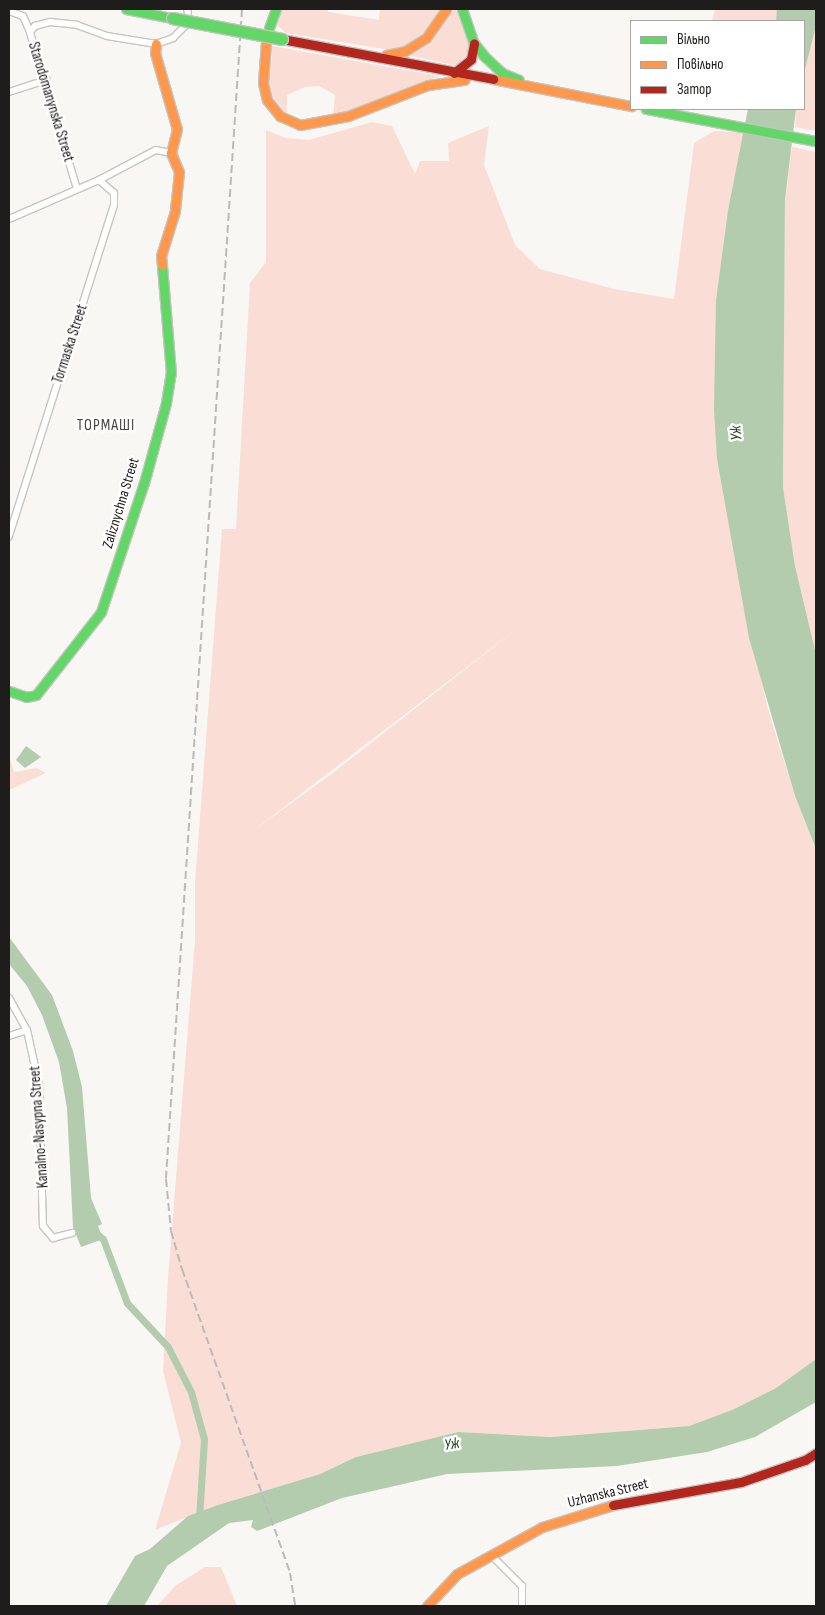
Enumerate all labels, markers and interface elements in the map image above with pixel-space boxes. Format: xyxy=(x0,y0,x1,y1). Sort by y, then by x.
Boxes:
legend xyxy=(630,20,805,110)
text: Вільно xyxy=(677,30,710,49)
street label: Starodomanynska Street xyxy=(24,40,78,164)
text: Повільно xyxy=(677,55,723,74)
text: Затор xyxy=(677,80,711,99)
street label: Tormaska Street xyxy=(49,302,91,386)
district label: ТОРМАШІ xyxy=(76,416,136,436)
water label: Уж xyxy=(727,425,747,441)
street label: Zaliznychna Street xyxy=(99,456,143,550)
street label: Kanalno-Nasypna Street xyxy=(26,1065,52,1189)
water label: Уж xyxy=(443,1434,461,1456)
street label: Uzhanska Street xyxy=(566,1474,650,1512)

